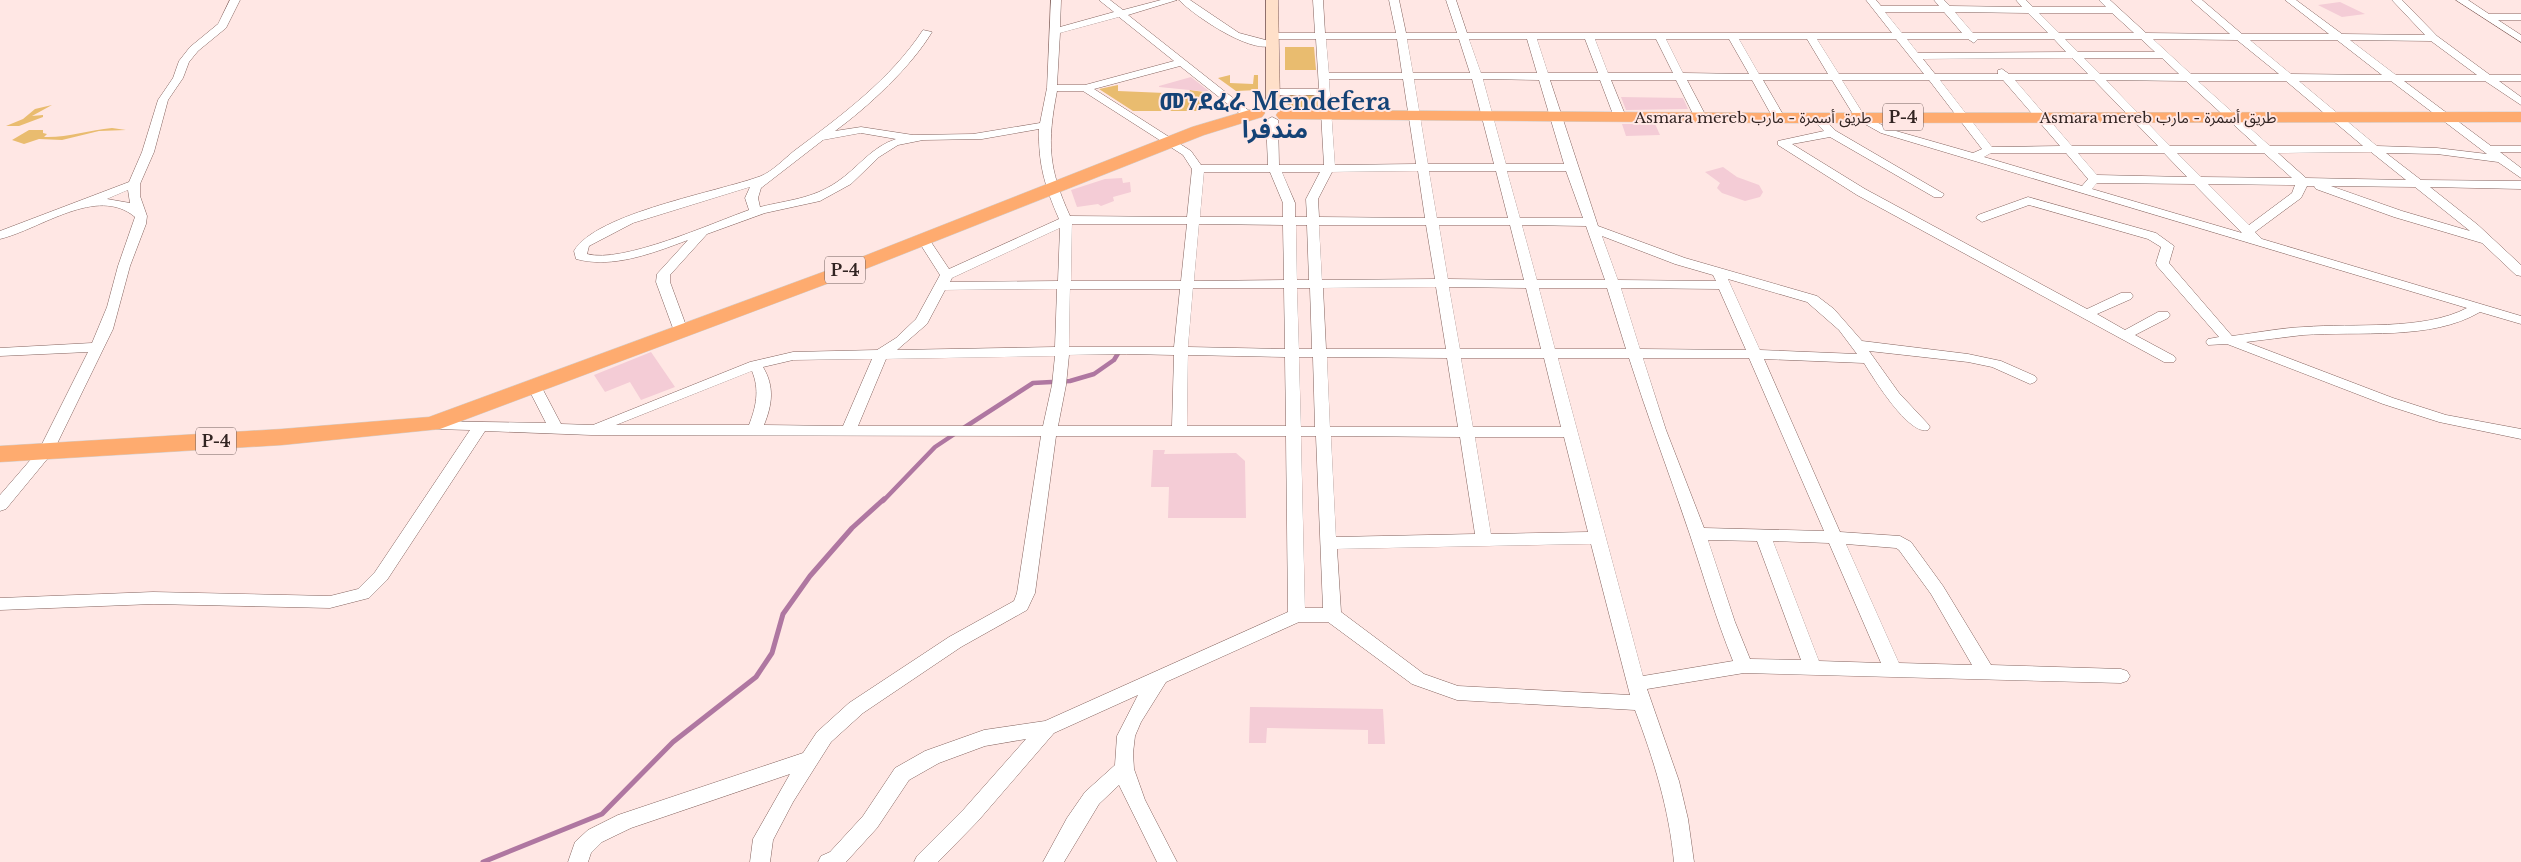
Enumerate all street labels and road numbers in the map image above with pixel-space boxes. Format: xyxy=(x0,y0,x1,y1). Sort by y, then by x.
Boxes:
road number: P-4 xyxy=(1883,104,1923,130)
street label: Asmara mereb طريق أسمرة - مارب xyxy=(1634,108,1871,128)
street label: Asmara mereb طريق أسمرة - مارب xyxy=(2039,108,2276,128)
road number: P-4 xyxy=(825,256,865,284)
road number: P-4 xyxy=(196,428,236,454)

